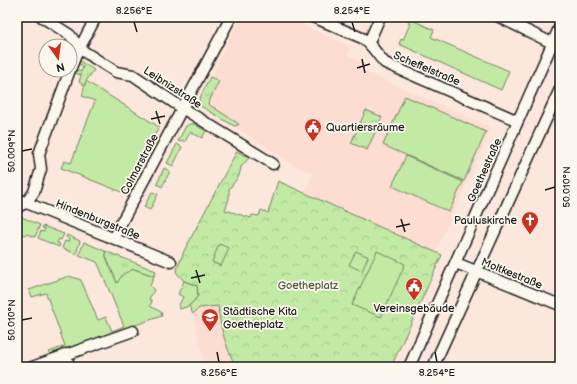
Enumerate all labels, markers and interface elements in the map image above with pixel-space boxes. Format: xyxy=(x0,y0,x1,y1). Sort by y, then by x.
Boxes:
text: 8.256°E xyxy=(116,5,153,17)
text: 8.254°E xyxy=(334,5,371,17)
north arrow xyxy=(38,38,78,78)
street label: Scheffelstraße xyxy=(392,49,463,89)
text: N xyxy=(55,60,66,75)
street label: Leibnizstraße xyxy=(141,64,205,111)
public building icon: Quartiersräume xyxy=(303,117,323,142)
place label: Quartiersräume xyxy=(326,121,405,134)
text: 50.009°N xyxy=(6,129,18,173)
street label: Colmarstraße xyxy=(118,131,161,197)
street label: Goethestraße xyxy=(465,136,505,204)
text: 50.010°N xyxy=(561,166,573,208)
street label: Hindenburgstraße xyxy=(54,197,142,242)
church icon: Pauluskirche xyxy=(520,210,540,235)
place label: Pauluskirche xyxy=(454,214,517,227)
street label: Moltkestraße xyxy=(479,255,545,292)
public building icon: Vereinsgebäude xyxy=(404,276,424,301)
park label: Goetheplatz xyxy=(278,279,339,292)
text: 50.010°N xyxy=(6,299,18,341)
place label: Vereinsgebäude xyxy=(373,302,455,315)
place label: Städtische Kita Goetheplatz xyxy=(223,305,297,331)
school or university icon: Städtische Kita Goetheplatz xyxy=(200,307,220,332)
text: 8.256°E xyxy=(201,367,238,379)
text: 8.254°E xyxy=(419,367,456,379)

